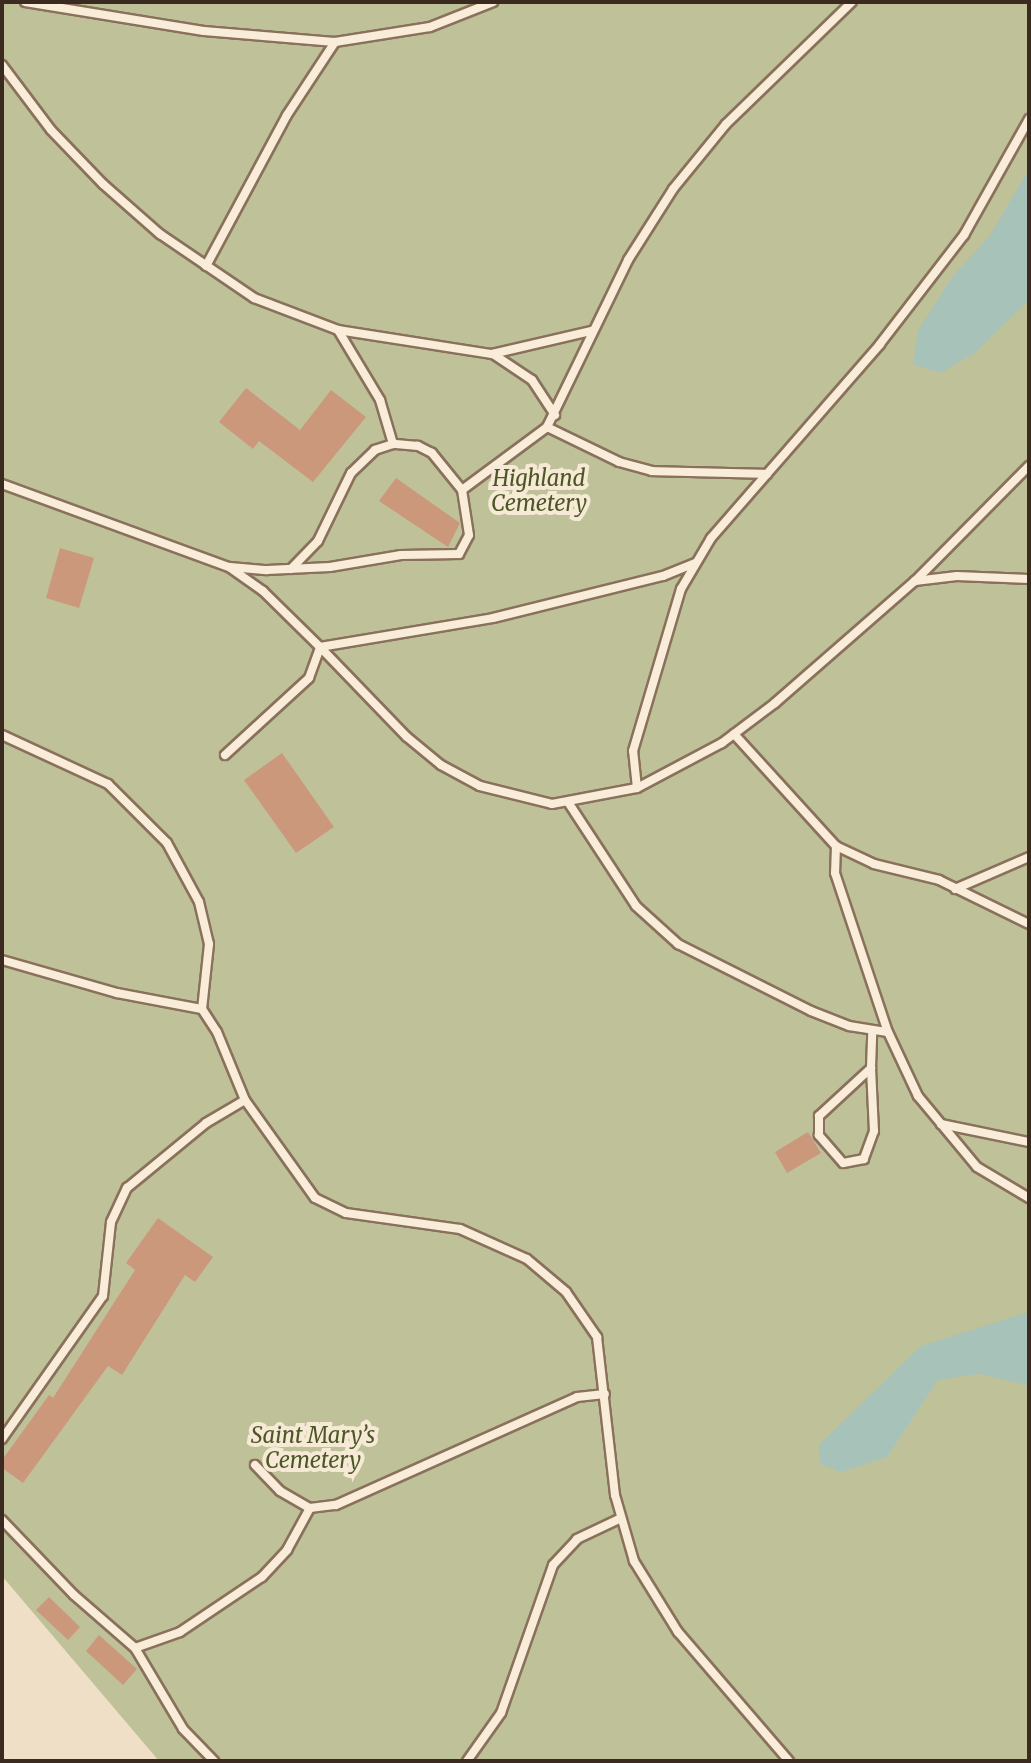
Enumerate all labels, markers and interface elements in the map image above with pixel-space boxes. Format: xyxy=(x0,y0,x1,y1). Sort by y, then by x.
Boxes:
park label: Highland Cemetery xyxy=(491,465,587,516)
park label: Saint Mary’s Cemetery xyxy=(251,1422,375,1474)

